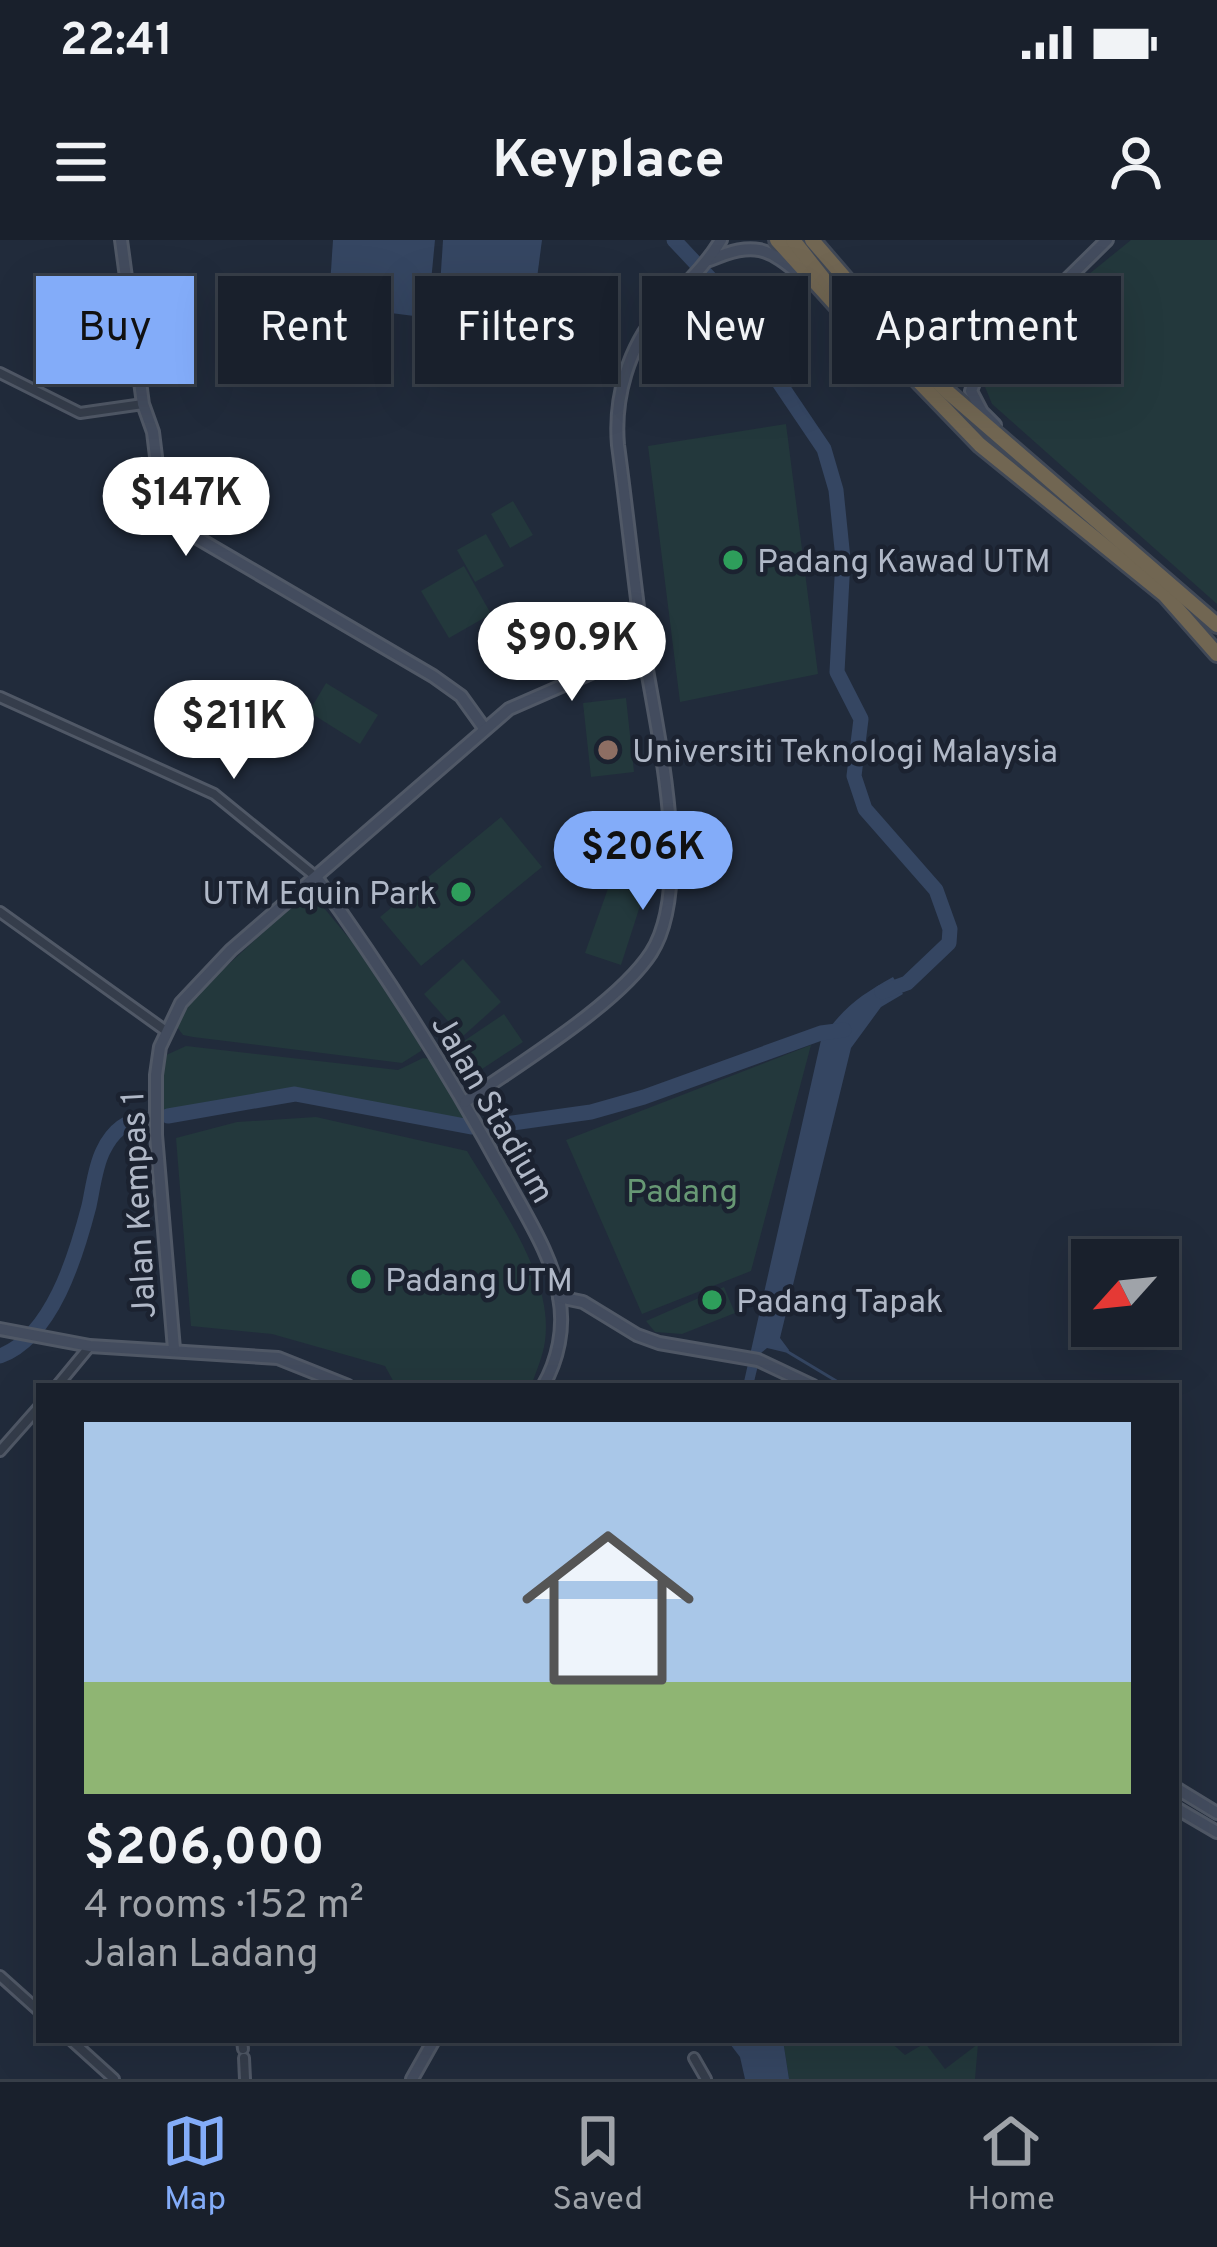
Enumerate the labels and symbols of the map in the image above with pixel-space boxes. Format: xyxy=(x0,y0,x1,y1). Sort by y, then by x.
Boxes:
pin: $147K xyxy=(102,457,270,559)
place label: Padang Kawad UTM xyxy=(757,543,1051,585)
marker: Padang Kawad UTM xyxy=(720,547,746,573)
pin: $90.9K xyxy=(474,602,670,704)
pin: $211K xyxy=(150,680,318,782)
place label: Universiti Teknologi Malaysia xyxy=(632,733,1058,775)
marker: Universiti Teknologi Malaysia xyxy=(595,737,621,763)
pin: $206K xyxy=(559,811,727,913)
place label: UTM Equin Park xyxy=(202,875,437,917)
marker: UTM Equin Park xyxy=(448,879,474,905)
street label: Jalan Stadium xyxy=(420,1008,562,1212)
street label: Jalan Kempas 1 xyxy=(114,1090,168,1320)
park label: Padang xyxy=(626,1173,738,1215)
north arrow xyxy=(1071,1239,1179,1347)
place label: Padang UTM xyxy=(385,1262,573,1304)
marker: Padang UTM xyxy=(348,1266,374,1292)
place label: Padang Tapak xyxy=(736,1283,943,1325)
marker: Padang Tapak xyxy=(699,1287,725,1313)

